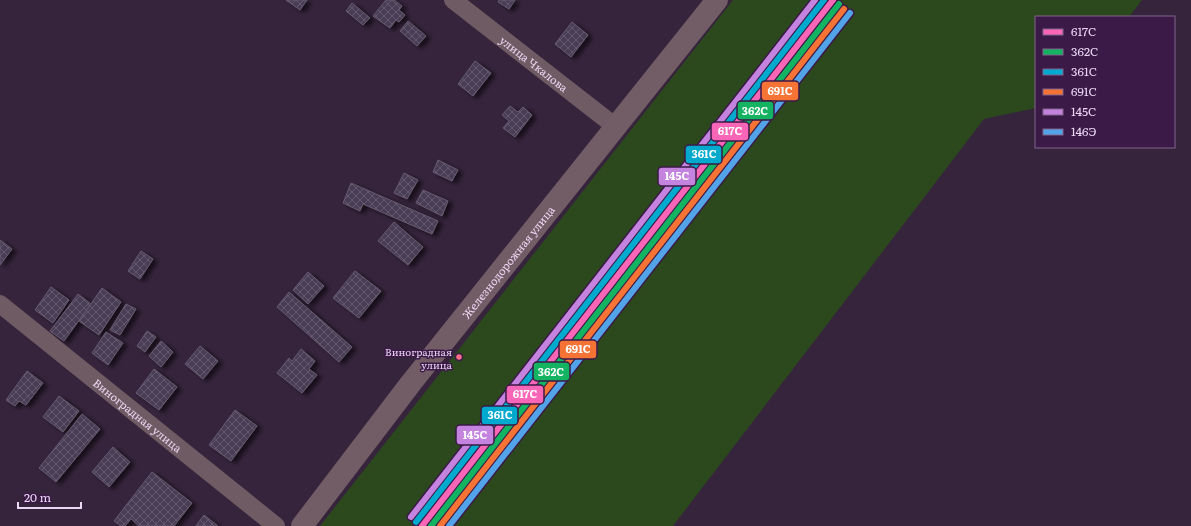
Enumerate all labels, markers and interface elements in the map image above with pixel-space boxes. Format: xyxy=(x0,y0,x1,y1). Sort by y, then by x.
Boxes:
legend xyxy=(1035,16,1175,148)
text: 617C xyxy=(1071,22,1096,40)
street label: улица Чкалова xyxy=(497,32,572,95)
text: 362С xyxy=(1071,42,1098,60)
text: 361С xyxy=(1071,62,1097,80)
line badge: 691С xyxy=(761,81,799,101)
text: 691С xyxy=(767,82,793,98)
text: 691С xyxy=(1071,82,1097,100)
line badge: 362С xyxy=(737,101,774,120)
text: 362С xyxy=(742,102,768,118)
text: 145С xyxy=(1071,102,1097,120)
line badge: 617C xyxy=(711,122,749,141)
text: 617C xyxy=(718,122,742,138)
text: 146Э xyxy=(1071,122,1097,140)
line badge: 361С xyxy=(685,145,722,164)
text: 361С xyxy=(692,145,717,161)
line badge: 145С xyxy=(658,167,696,186)
text: 145С xyxy=(665,167,689,183)
street label: Железнодорожная улица xyxy=(458,202,558,322)
line badge: 691С xyxy=(559,340,597,359)
text: 691С xyxy=(565,340,591,356)
place label: Виноградная улица xyxy=(385,344,453,372)
marker: Виноградная улица xyxy=(454,352,464,362)
line badge: 362С xyxy=(533,362,570,381)
text: 362С xyxy=(538,363,564,379)
street label: Виноградная улица xyxy=(90,374,186,456)
line badge: 617C xyxy=(506,385,544,404)
text: 617C xyxy=(513,385,537,401)
line badge: 361С xyxy=(481,406,518,425)
text: 361С xyxy=(488,406,513,422)
line badge: 145С xyxy=(456,425,494,445)
text: 145С xyxy=(463,426,487,442)
scale bar xyxy=(18,484,81,510)
text: 20 m xyxy=(24,488,51,506)

